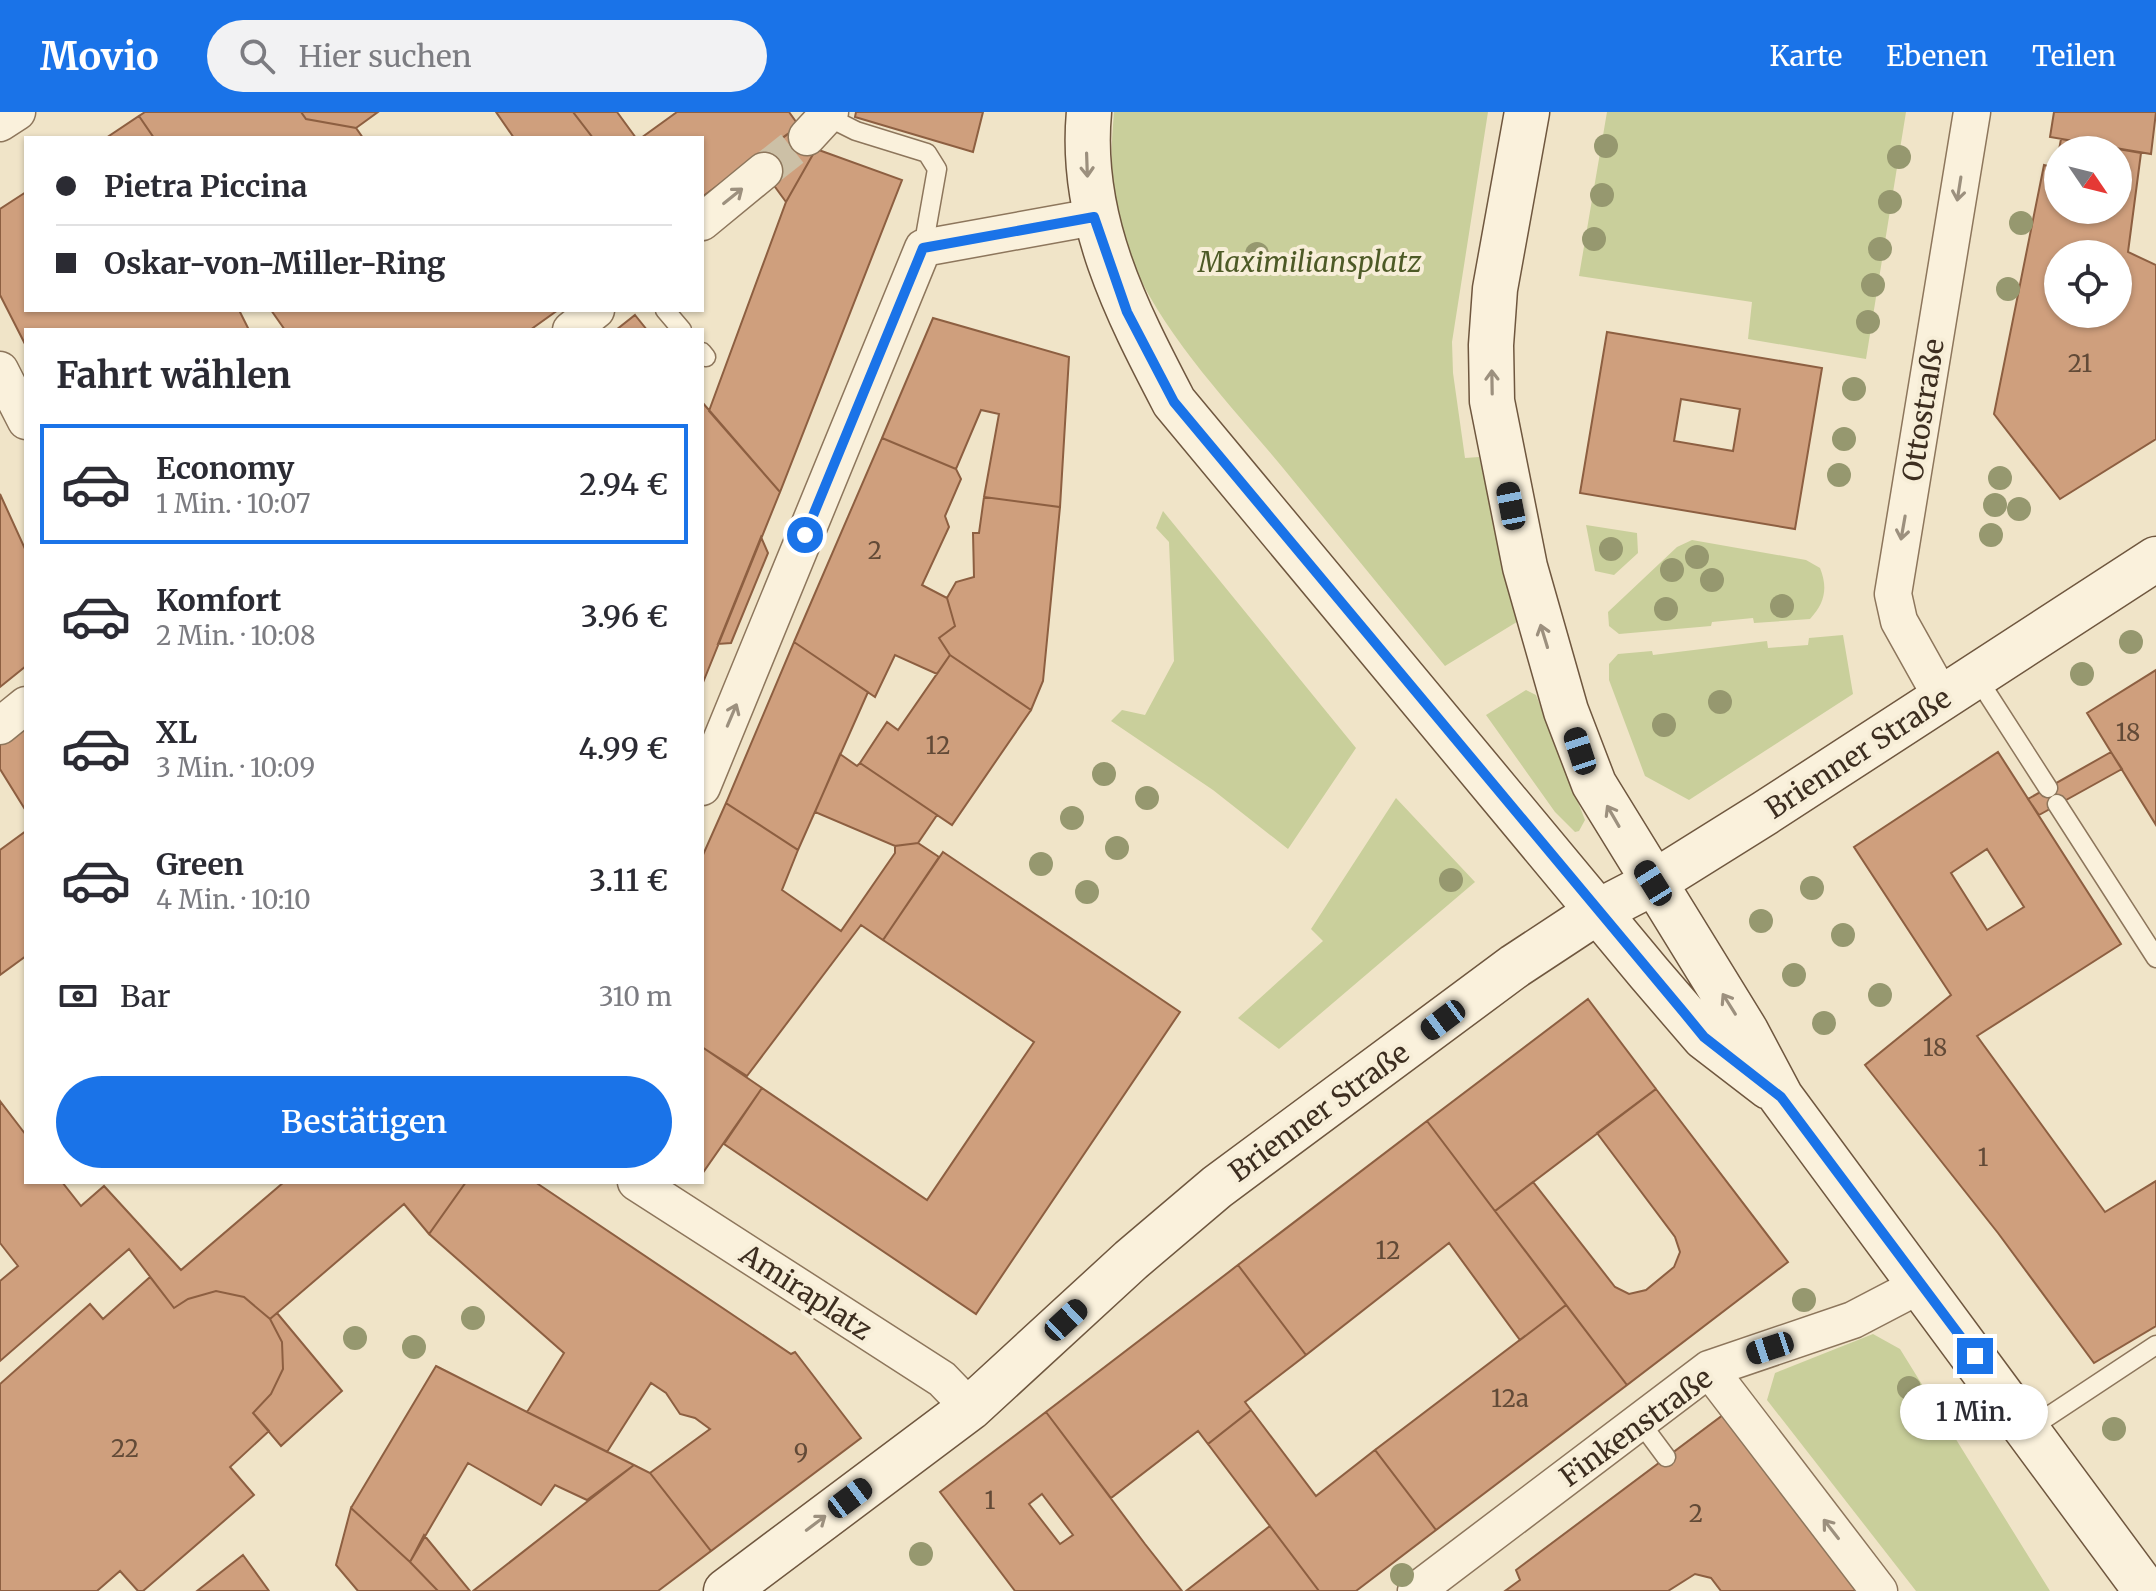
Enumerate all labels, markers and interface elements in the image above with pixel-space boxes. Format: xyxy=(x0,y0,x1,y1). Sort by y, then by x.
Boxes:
search box xyxy=(207,20,767,92)
text: Movio xyxy=(40,33,159,80)
icon: search xyxy=(235,34,279,78)
text: Hier suchen xyxy=(299,37,472,75)
text: Karte xyxy=(1770,38,1842,74)
text: Ebenen xyxy=(1886,38,1988,74)
text: Teilen xyxy=(2032,38,2116,74)
north arrow xyxy=(2044,136,2132,224)
map controls xyxy=(2044,136,2132,328)
one-way arrow xyxy=(1080,151,1095,178)
text: Pietra Piccina xyxy=(104,167,308,205)
one-way arrow xyxy=(1951,176,1966,201)
one-way arrow xyxy=(722,187,743,205)
button: locate xyxy=(2044,240,2132,328)
text: Oskar-von-Miller-Ring xyxy=(104,244,446,282)
park label: Maximiliansplatz xyxy=(1197,244,1422,280)
street label: Ottostraße xyxy=(1894,336,1952,484)
house number: 21 xyxy=(2068,348,2092,379)
text: Fahrt wählen xyxy=(56,353,291,398)
one-way arrow xyxy=(1484,369,1500,396)
icon: car xyxy=(60,448,132,520)
text: Economy xyxy=(156,449,294,487)
text: 2.94 € xyxy=(579,465,668,503)
car xyxy=(1495,480,1527,532)
text: 1 Min. · 10:07 xyxy=(156,487,311,520)
one-way arrow xyxy=(1895,515,1910,541)
route start xyxy=(787,517,823,553)
house number: 2 xyxy=(868,535,882,566)
icon: car xyxy=(60,580,132,652)
text: Komfort xyxy=(156,581,281,619)
text: 3.96 € xyxy=(581,597,668,635)
text: 2 Min. · 10:08 xyxy=(156,619,316,652)
one-way arrow xyxy=(1536,624,1550,649)
street label: Brienner Straße xyxy=(1759,680,1957,826)
one-way arrow xyxy=(725,703,740,727)
icon: car xyxy=(60,712,132,784)
text: XL xyxy=(156,713,197,751)
house number: 18 xyxy=(2116,717,2140,748)
car xyxy=(1561,724,1599,778)
text: 4.99 € xyxy=(578,729,668,767)
house number: 12 xyxy=(926,730,950,761)
text: 3 Min. · 10:09 xyxy=(156,751,315,784)
one-way arrow xyxy=(1605,805,1621,828)
icon: car xyxy=(60,844,132,916)
text: Green xyxy=(156,845,244,883)
car xyxy=(1630,856,1676,910)
text: 3.11 € xyxy=(589,861,668,899)
text: 4 Min. · 10:10 xyxy=(156,883,311,916)
icon: cash xyxy=(56,974,100,1018)
text: Bar xyxy=(120,977,170,1015)
text: 310 m xyxy=(599,980,672,1013)
one-way arrow xyxy=(1721,993,1737,1016)
car xyxy=(1417,996,1469,1044)
house number: 18 xyxy=(1923,1032,1947,1063)
street label: Brienner Straße xyxy=(1222,1035,1416,1189)
button: Bestätigen xyxy=(56,1076,672,1168)
house number: 1 xyxy=(1978,1142,1989,1173)
street label: Amiraplatz xyxy=(732,1235,879,1348)
house number: 12 xyxy=(1376,1235,1400,1266)
car xyxy=(1040,1295,1092,1345)
car xyxy=(1743,1329,1797,1367)
route end xyxy=(1957,1338,1993,1374)
street label: Finkenstraße xyxy=(1553,1360,1719,1494)
house number: 12a xyxy=(1491,1383,1529,1414)
callout: 1 Min. xyxy=(1901,1384,2049,1440)
text: 1 Min. xyxy=(1936,1395,2012,1428)
house number: 22 xyxy=(111,1433,139,1464)
house number: 9 xyxy=(794,1437,808,1468)
car xyxy=(824,1474,876,1522)
house number: 1 xyxy=(985,1485,996,1516)
house number: 2 xyxy=(1689,1498,1703,1529)
one-way arrow xyxy=(805,1515,826,1532)
one-way arrow xyxy=(1823,1519,1840,1540)

